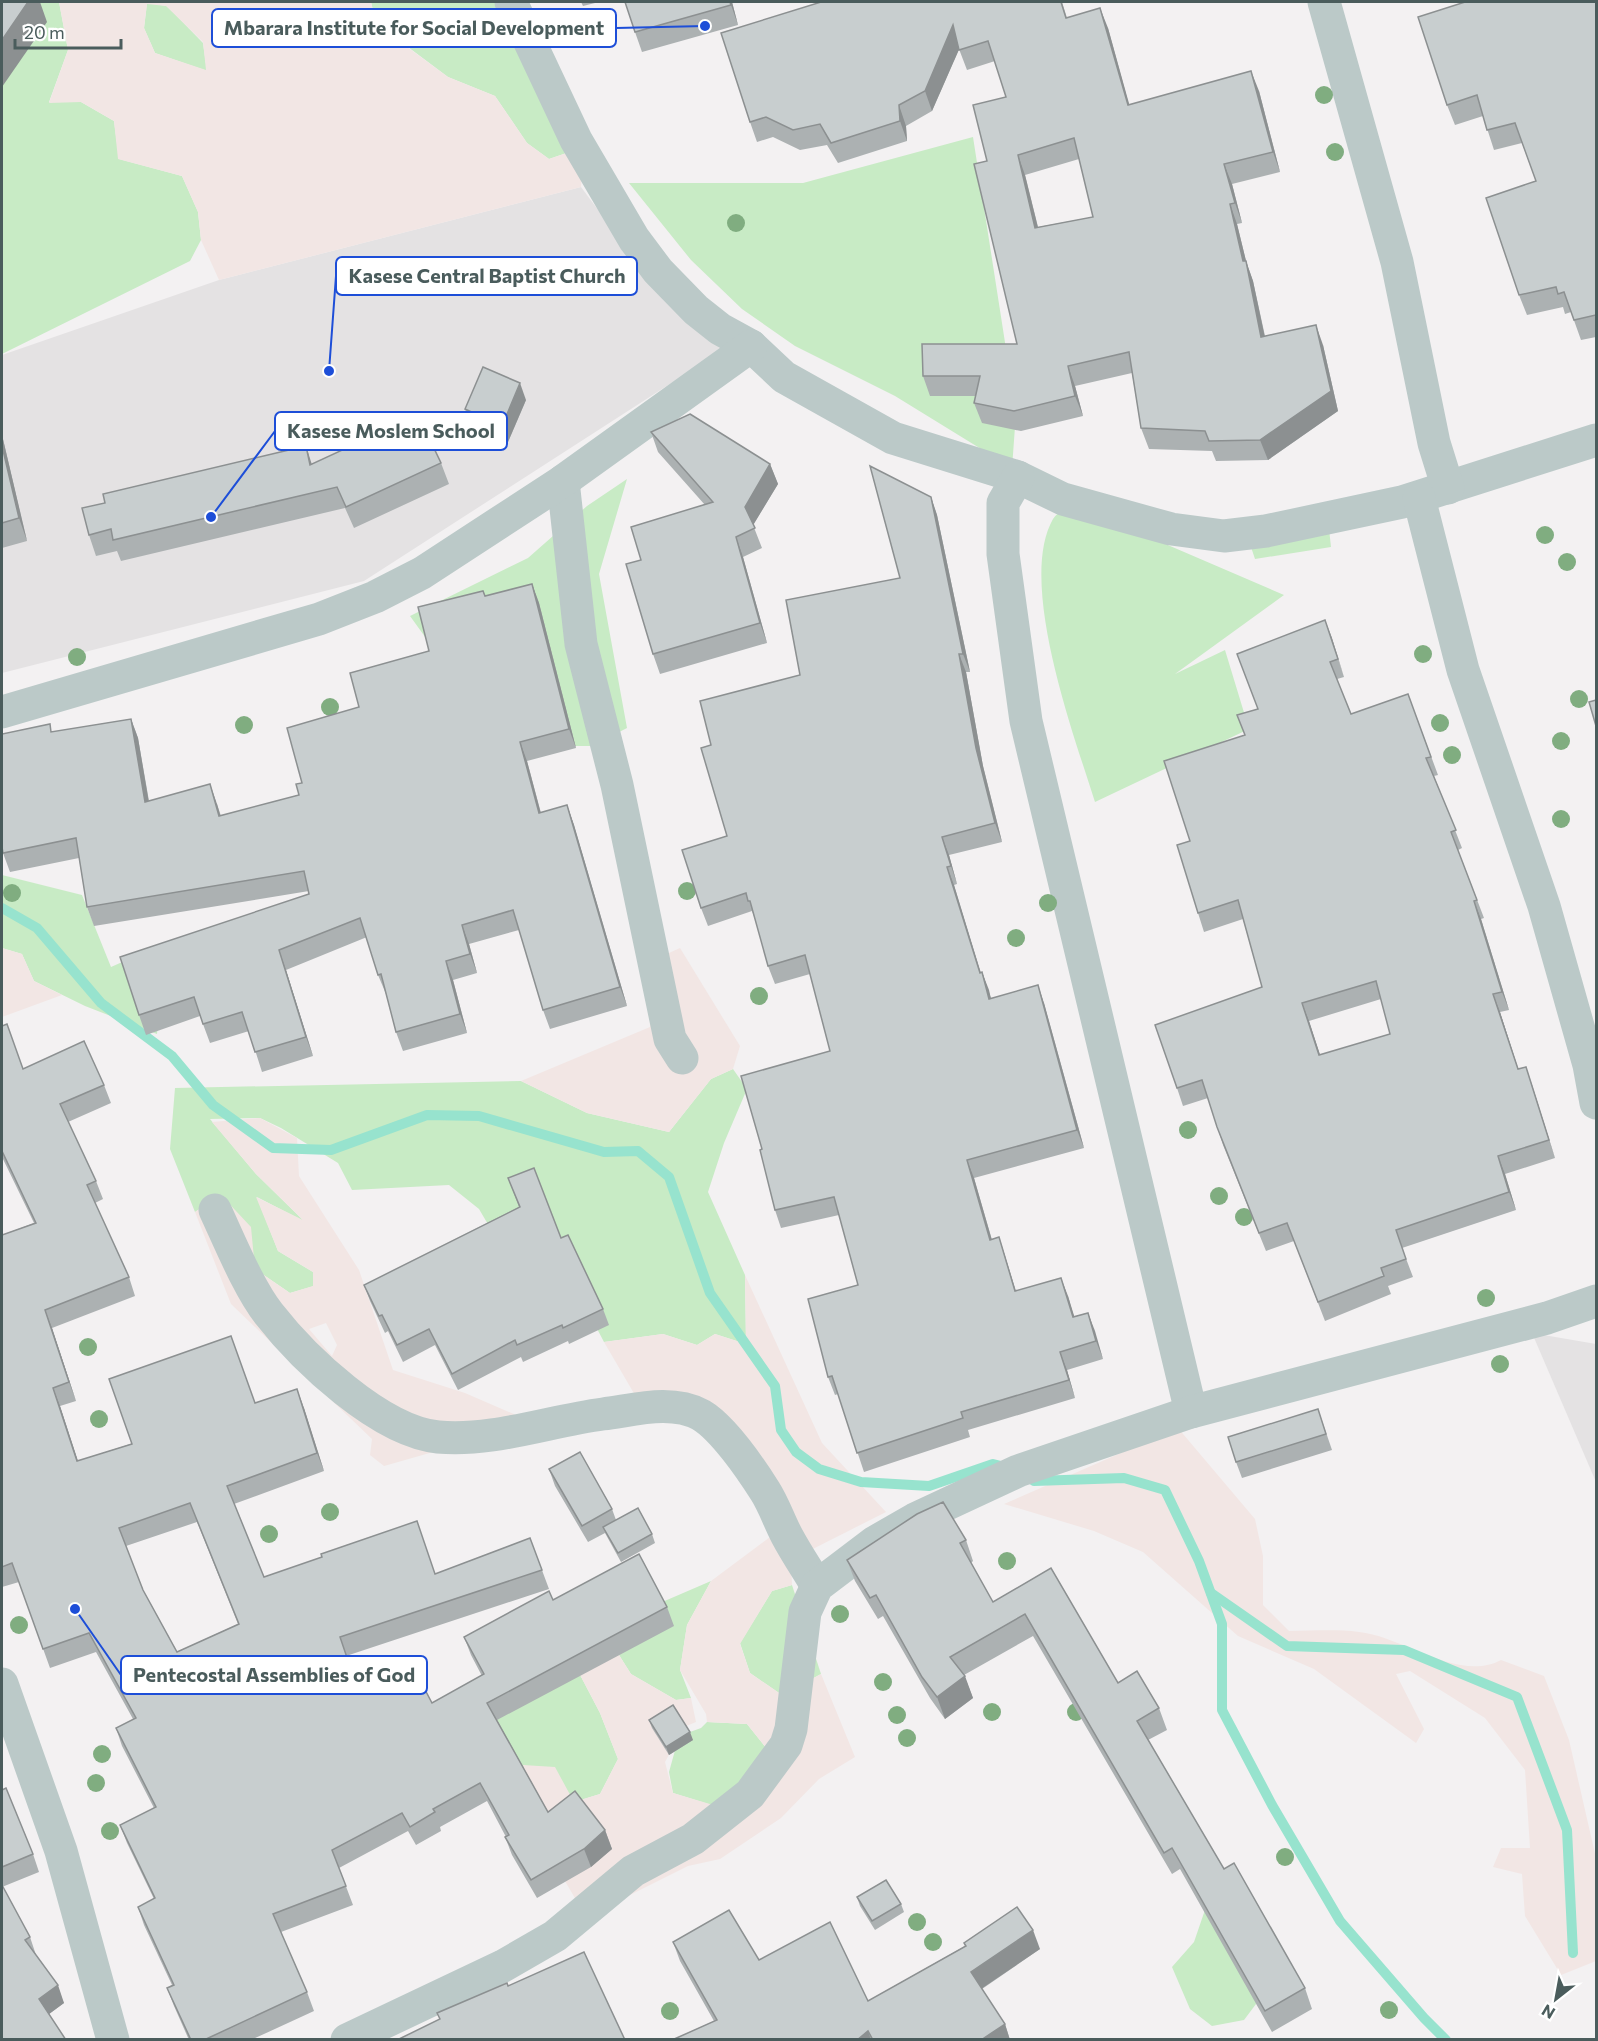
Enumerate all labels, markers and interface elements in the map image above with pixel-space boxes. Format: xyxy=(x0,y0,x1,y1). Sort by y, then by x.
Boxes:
callout: Mbarara Institute for Social Development xyxy=(212,9,616,47)
scale bar xyxy=(15,12,122,50)
text: Mbarara Institute for Social Development xyxy=(224,15,604,39)
text: 20 m xyxy=(24,21,65,43)
callout: Kasese Central Baptist Church xyxy=(336,257,637,295)
text: Kasese Central Baptist Church xyxy=(348,263,626,287)
callout: Kasese Moslem School xyxy=(275,412,507,450)
text: Kasese Moslem School xyxy=(287,418,495,442)
callout: Pentecostal Assemblies of God xyxy=(121,1656,427,1694)
text: Pentecostal Assemblies of God xyxy=(133,1662,415,1686)
north arrow xyxy=(1526,1969,1586,2029)
text: N xyxy=(1538,2001,1558,2024)

